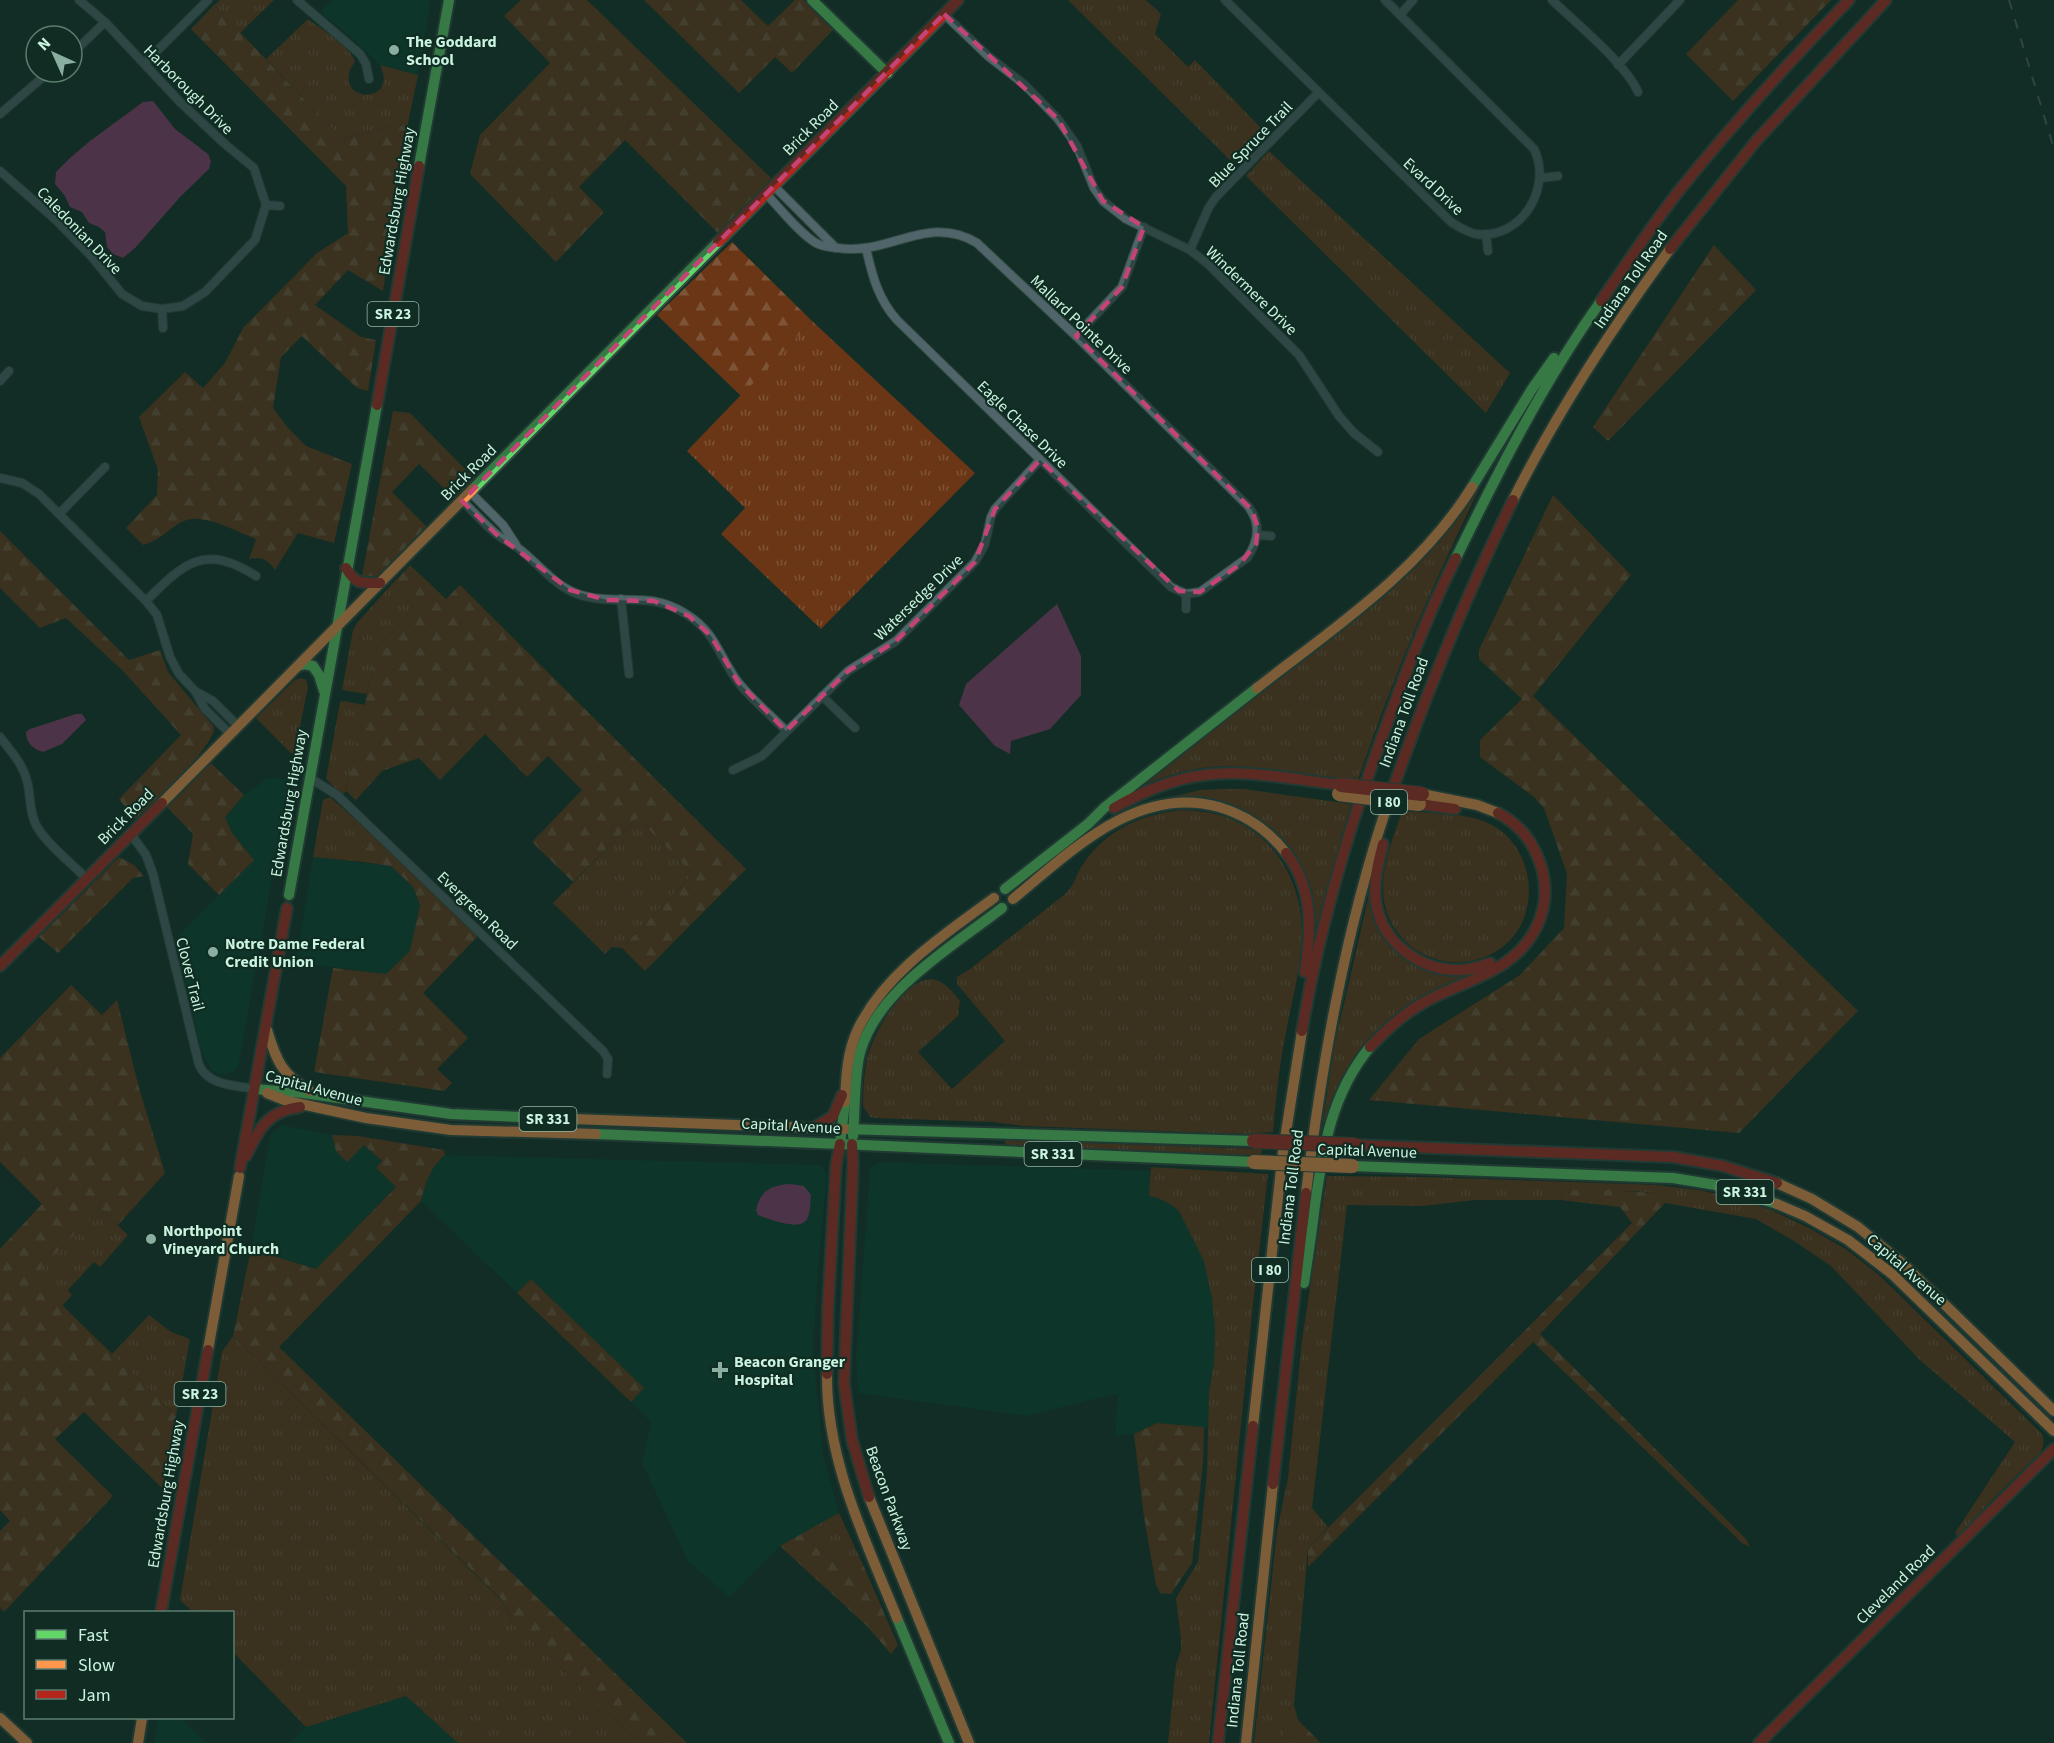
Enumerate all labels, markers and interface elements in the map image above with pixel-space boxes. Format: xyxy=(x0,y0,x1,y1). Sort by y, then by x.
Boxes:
north arrow xyxy=(24,24,84,84)
place label: The Goddard School xyxy=(406,31,497,71)
text: N xyxy=(33,33,56,56)
street label: Harborough Drive xyxy=(138,40,238,140)
marker: The Goddard School xyxy=(387,43,401,57)
street label: Brick Road xyxy=(778,95,844,161)
street label: Blue Spruce Trail xyxy=(1204,97,1298,193)
street label: Edwardsburg Highway xyxy=(373,125,421,277)
street label: Evard Drive xyxy=(1398,153,1469,221)
street label: Caledonian Drive xyxy=(32,182,127,279)
street label: Indiana Toll Road xyxy=(1589,226,1673,333)
street label: Windermere Drive xyxy=(1200,241,1302,340)
street label: Mallard Pointe Drive xyxy=(1025,270,1137,379)
road number: SR 23 xyxy=(368,302,418,326)
street label: Eagle Chase Drive xyxy=(972,376,1073,474)
street label: Brick Road xyxy=(436,440,502,506)
street label: Watersedge Drive xyxy=(869,549,968,646)
street label: Indiana Toll Road xyxy=(1374,654,1434,770)
street label: Edwardsburg Highway xyxy=(265,727,313,879)
street label: Brick Road xyxy=(93,784,159,850)
road number: I 80 xyxy=(1371,790,1407,814)
street label: Evergreen Road xyxy=(432,866,523,955)
place label: Notre Dame Federal Credit Union xyxy=(225,933,365,973)
street label: Clover Trail xyxy=(170,935,210,1013)
marker: Notre Dame Federal Credit Union xyxy=(206,945,220,959)
street label: Capital Avenue xyxy=(263,1064,365,1112)
road number: SR 331 xyxy=(520,1107,576,1131)
street label: Capital Avenue xyxy=(741,1112,841,1140)
street label: Indiana Toll Road xyxy=(1273,1128,1309,1246)
street label: Capital Avenue xyxy=(1317,1138,1417,1164)
road number: SR 331 xyxy=(1024,1142,1082,1166)
road number: SR 331 xyxy=(1716,1180,1774,1204)
place label: Northpoint Vineyard Church xyxy=(162,1220,279,1260)
street label: Capital Avenue xyxy=(1861,1229,1951,1311)
marker: Northpoint Vineyard Church xyxy=(144,1232,158,1246)
road number: I 80 xyxy=(1252,1258,1288,1282)
place label: Beacon Granger Hospital xyxy=(734,1351,846,1391)
marker: Beacon Granger Hospital xyxy=(711,1361,729,1379)
road number: SR 23 xyxy=(174,1382,226,1406)
street label: Edwardsburg Highway xyxy=(142,1418,190,1570)
street label: Beacon Parkway xyxy=(860,1443,918,1554)
street label: Cleveland Road xyxy=(1851,1540,1940,1629)
legend xyxy=(24,1611,234,1719)
street label: Indiana Toll Road xyxy=(1221,1611,1255,1729)
text: Fast xyxy=(78,1623,109,1648)
text: Slow xyxy=(78,1653,115,1678)
text: Jam xyxy=(78,1683,111,1708)

